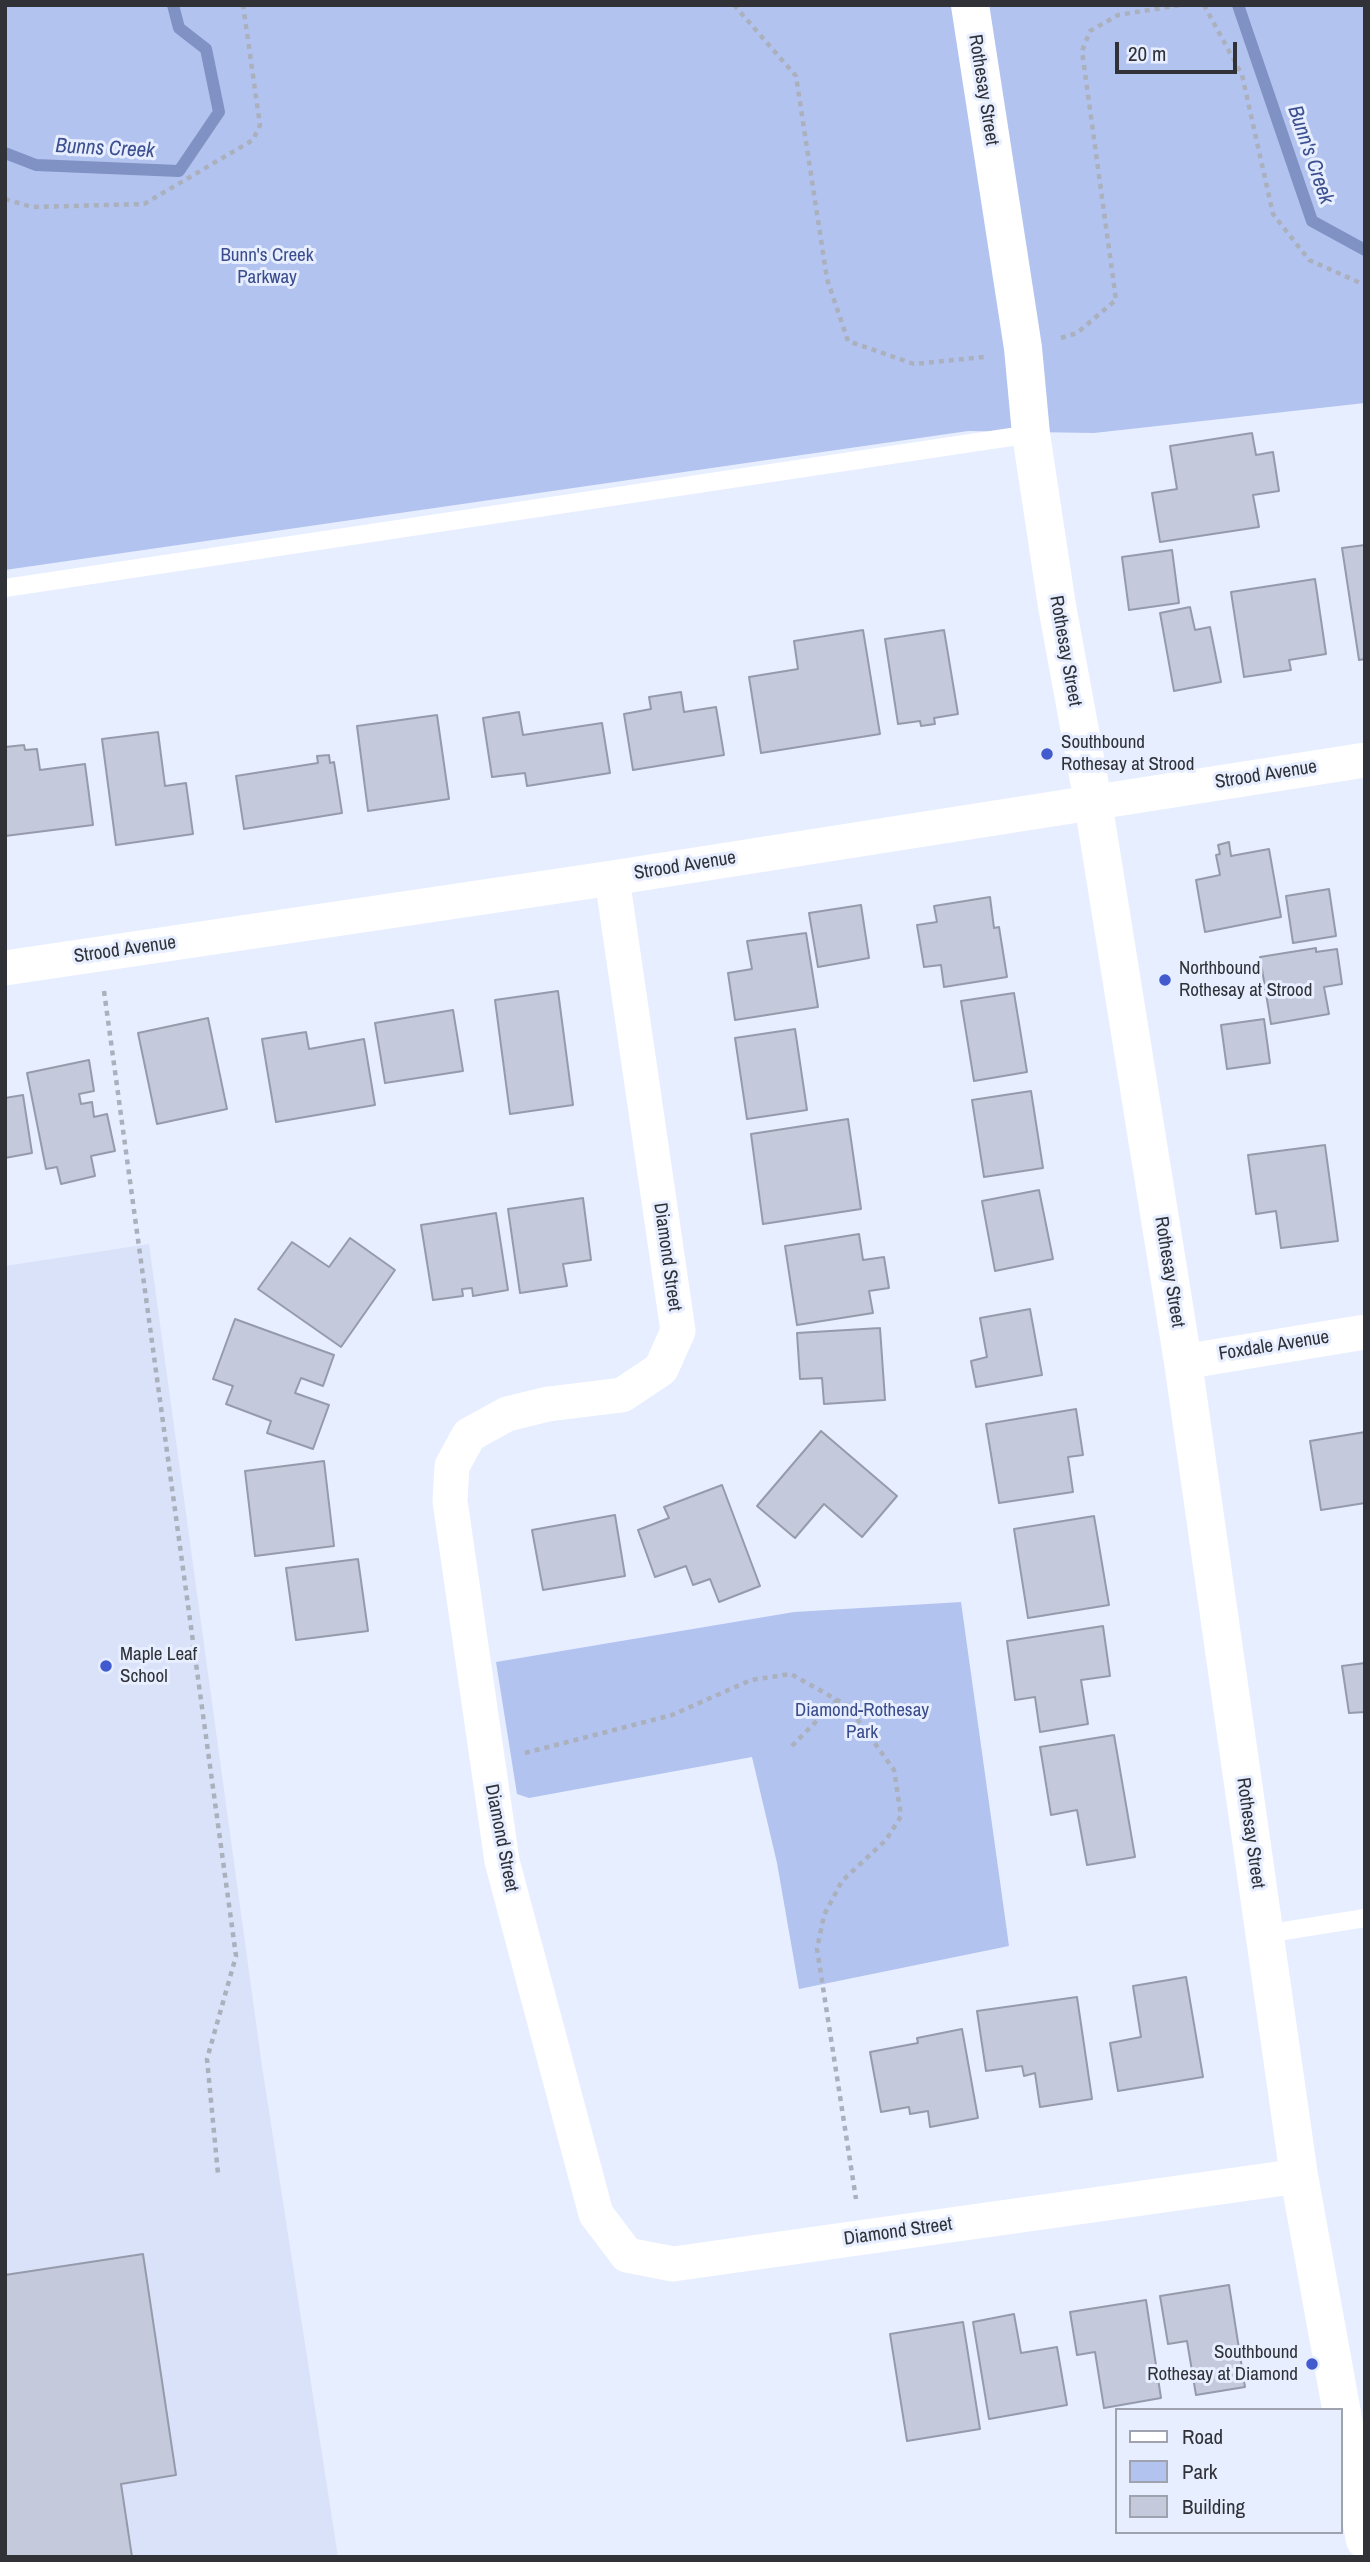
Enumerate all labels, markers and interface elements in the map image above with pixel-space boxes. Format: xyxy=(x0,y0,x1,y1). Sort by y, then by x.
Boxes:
scale bar xyxy=(1118,28,1240,72)
street label: Rothesay Street xyxy=(963,33,1003,147)
text: 20 m xyxy=(1128,39,1166,68)
water label: Bunn's Creek xyxy=(1281,102,1339,208)
water label: Bunns Creek xyxy=(55,134,155,164)
park label: Bunn's Creek Parkway xyxy=(220,245,314,289)
street label: Rothesay Street xyxy=(1044,594,1086,708)
place label: Southbound Rothesay at Strood xyxy=(1061,732,1194,776)
marker: Southbound Rothesay at Strood xyxy=(1039,746,1055,762)
street label: Strood Avenue xyxy=(1213,756,1319,794)
street label: Strood Avenue xyxy=(632,847,738,885)
street label: Strood Avenue xyxy=(73,932,177,968)
place label: Northbound Rothesay at Strood xyxy=(1179,958,1312,1002)
marker: Northbound Rothesay at Strood xyxy=(1157,972,1173,988)
street label: Diamond Street xyxy=(648,1201,686,1313)
street label: Rothesay Street xyxy=(1149,1215,1189,1329)
street label: Foxdale Avenue xyxy=(1217,1326,1331,1366)
place label: Maple Leaf School xyxy=(120,1644,197,1688)
marker: Maple Leaf School xyxy=(98,1658,114,1674)
park label: Diamond-Rothesay Park xyxy=(795,1700,929,1744)
street label: Rothesay Street xyxy=(1231,1776,1269,1890)
street label: Diamond Street xyxy=(479,1782,523,1894)
street label: Diamond Street xyxy=(842,2213,954,2251)
place label: Southbound Rothesay at Diamond xyxy=(1147,2342,1298,2386)
marker: Southbound Rothesay at Diamond xyxy=(1304,2356,1320,2372)
legend xyxy=(1114,2408,1342,2534)
text: Road xyxy=(1182,2422,1223,2451)
text: Park xyxy=(1182,2457,1217,2486)
text: Building xyxy=(1182,2492,1245,2521)

